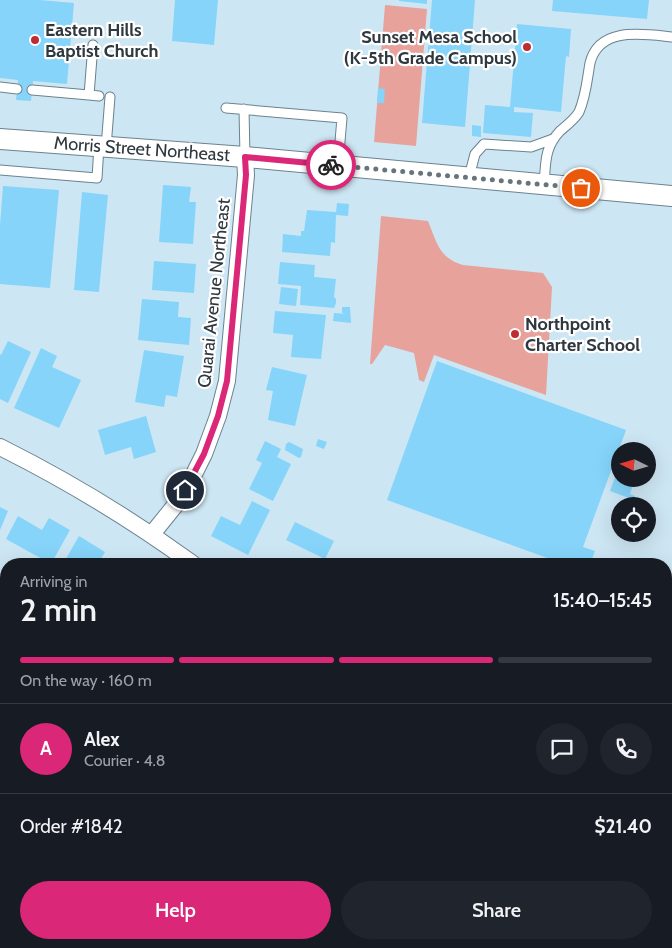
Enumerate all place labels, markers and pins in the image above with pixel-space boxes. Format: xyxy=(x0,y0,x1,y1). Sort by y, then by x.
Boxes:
place label: Eastern Hills Baptist Church xyxy=(45,19,158,62)
place label: Sunset Mesa School (K-5th Grade Campus) xyxy=(344,26,517,69)
marker: Eastern Hills Baptist Church xyxy=(29,34,41,46)
marker: Sunset Mesa School (K-5th Grade Campus) xyxy=(521,41,533,53)
pin xyxy=(560,167,602,209)
place label: Northpoint Charter School xyxy=(525,313,640,356)
marker: Northpoint Charter School xyxy=(509,328,521,340)
pin xyxy=(164,469,206,511)

